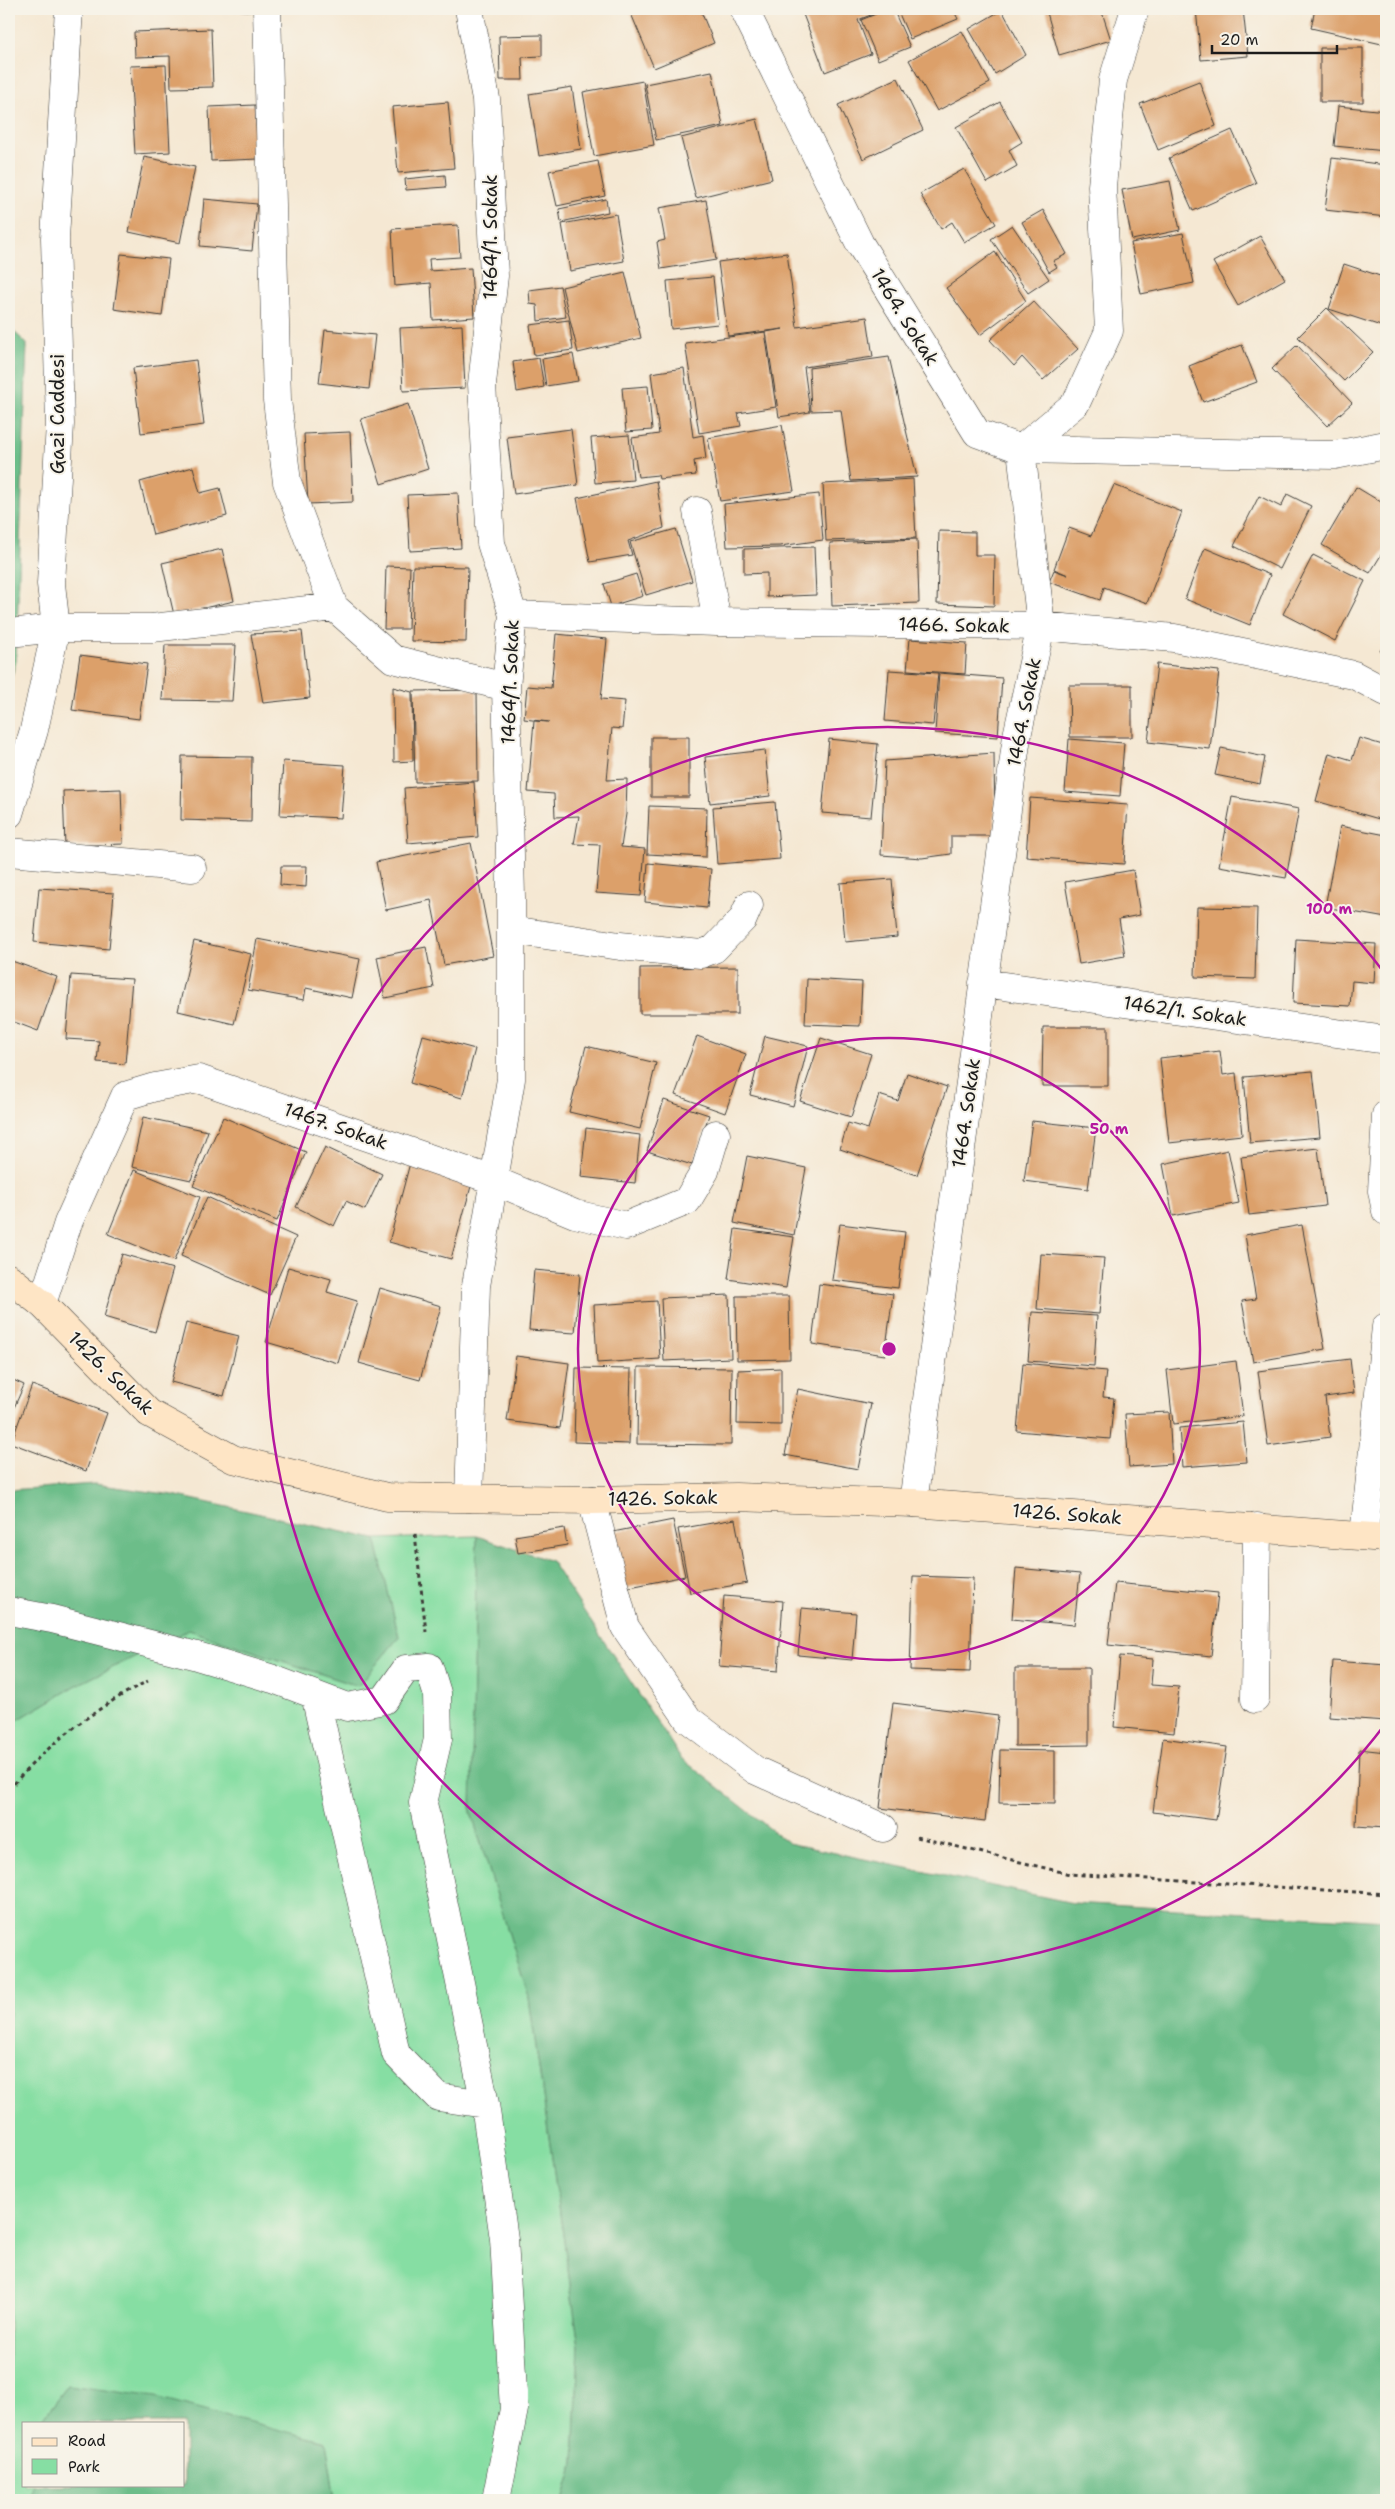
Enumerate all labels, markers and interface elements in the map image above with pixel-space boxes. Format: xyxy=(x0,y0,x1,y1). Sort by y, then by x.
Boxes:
scale bar xyxy=(1212,22,1338,54)
text: 20 m xyxy=(1220,30,1259,50)
street label: 1464/1. Sokak xyxy=(478,174,503,300)
street label: 1464. Sokak xyxy=(865,263,945,371)
street label: Gazi Caddesi xyxy=(45,354,70,474)
street label: 1466. Sokak xyxy=(898,612,1010,638)
street label: 1464/1. Sokak xyxy=(495,619,525,745)
street label: 1464. Sokak xyxy=(1001,655,1047,769)
text: 100 m xyxy=(1306,899,1352,919)
street label: 1462/1. Sokak xyxy=(1122,990,1248,1032)
street label: 1464. Sokak xyxy=(946,1056,986,1170)
street label: 1467. Sokak xyxy=(281,1097,391,1155)
text: 50 m xyxy=(1090,1119,1129,1139)
street label: 1426. Sokak xyxy=(63,1326,159,1420)
centre of rings xyxy=(880,1340,898,1358)
street label: 1426. Sokak xyxy=(608,1485,718,1511)
street label: 1426. Sokak xyxy=(1011,1498,1123,1530)
legend xyxy=(22,2422,185,2486)
text: Road xyxy=(68,2431,106,2451)
text: Park xyxy=(68,2457,100,2477)

